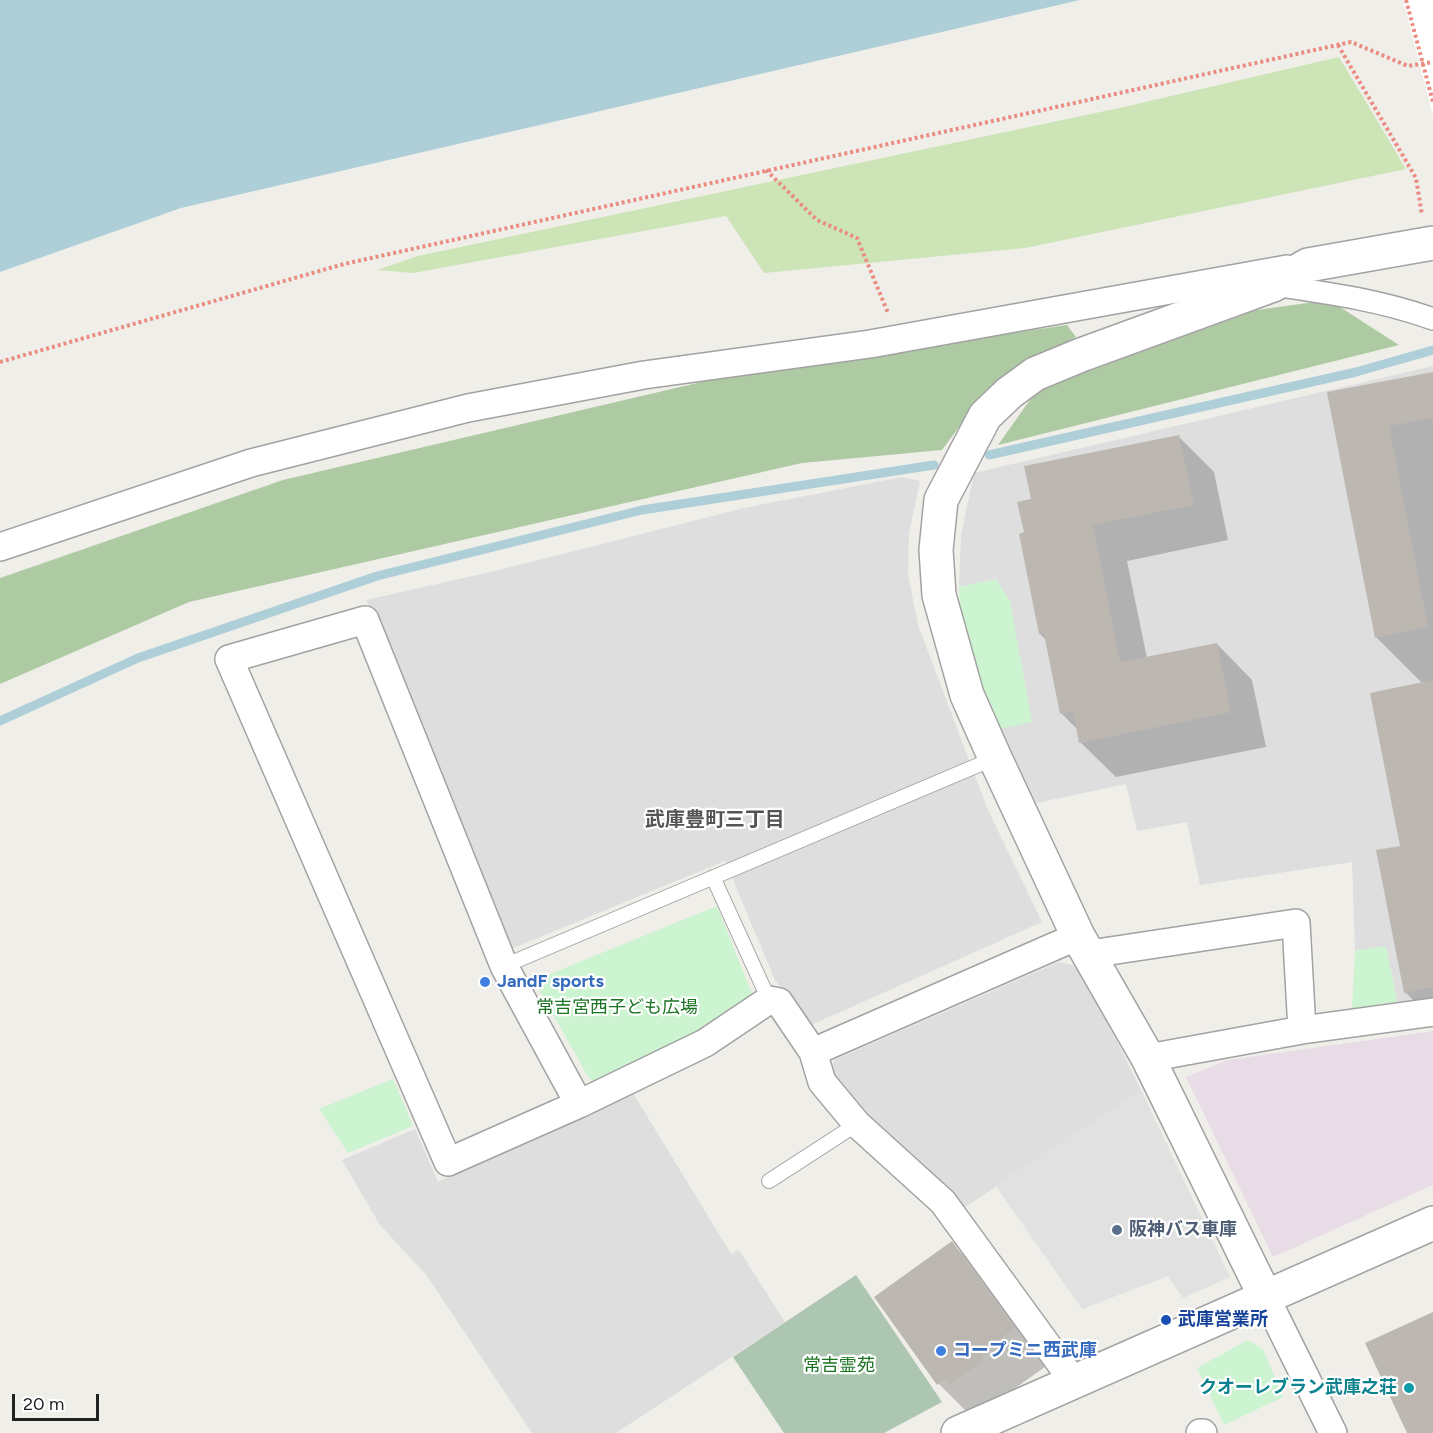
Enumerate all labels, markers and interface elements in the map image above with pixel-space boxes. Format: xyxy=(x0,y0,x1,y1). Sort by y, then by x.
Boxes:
district label: 武庫豊町三丁目 xyxy=(645,808,785,832)
place label: JandF sports xyxy=(497,971,604,993)
marker: JandF sports xyxy=(478,975,492,989)
park label: 常吉宮西子ども広場 xyxy=(536,997,698,1019)
place label: 阪神バス車庫 xyxy=(1129,1219,1237,1241)
marker: 阪神バス車庫 xyxy=(1110,1223,1124,1237)
place label: 武庫営業所 xyxy=(1178,1309,1268,1331)
marker: 武庫営業所 xyxy=(1159,1313,1173,1327)
place label: コープミニ西武庫 xyxy=(953,1340,1097,1362)
marker: コープミニ西武庫 xyxy=(934,1344,948,1358)
park label: 常吉霊苑 xyxy=(803,1355,875,1377)
place label: クオーレブラン武庫之荘 xyxy=(1199,1377,1397,1399)
marker: クオーレブラン武庫之荘 xyxy=(1402,1381,1416,1395)
scale bar xyxy=(15,1382,102,1420)
text: 20 m xyxy=(23,1393,64,1415)

